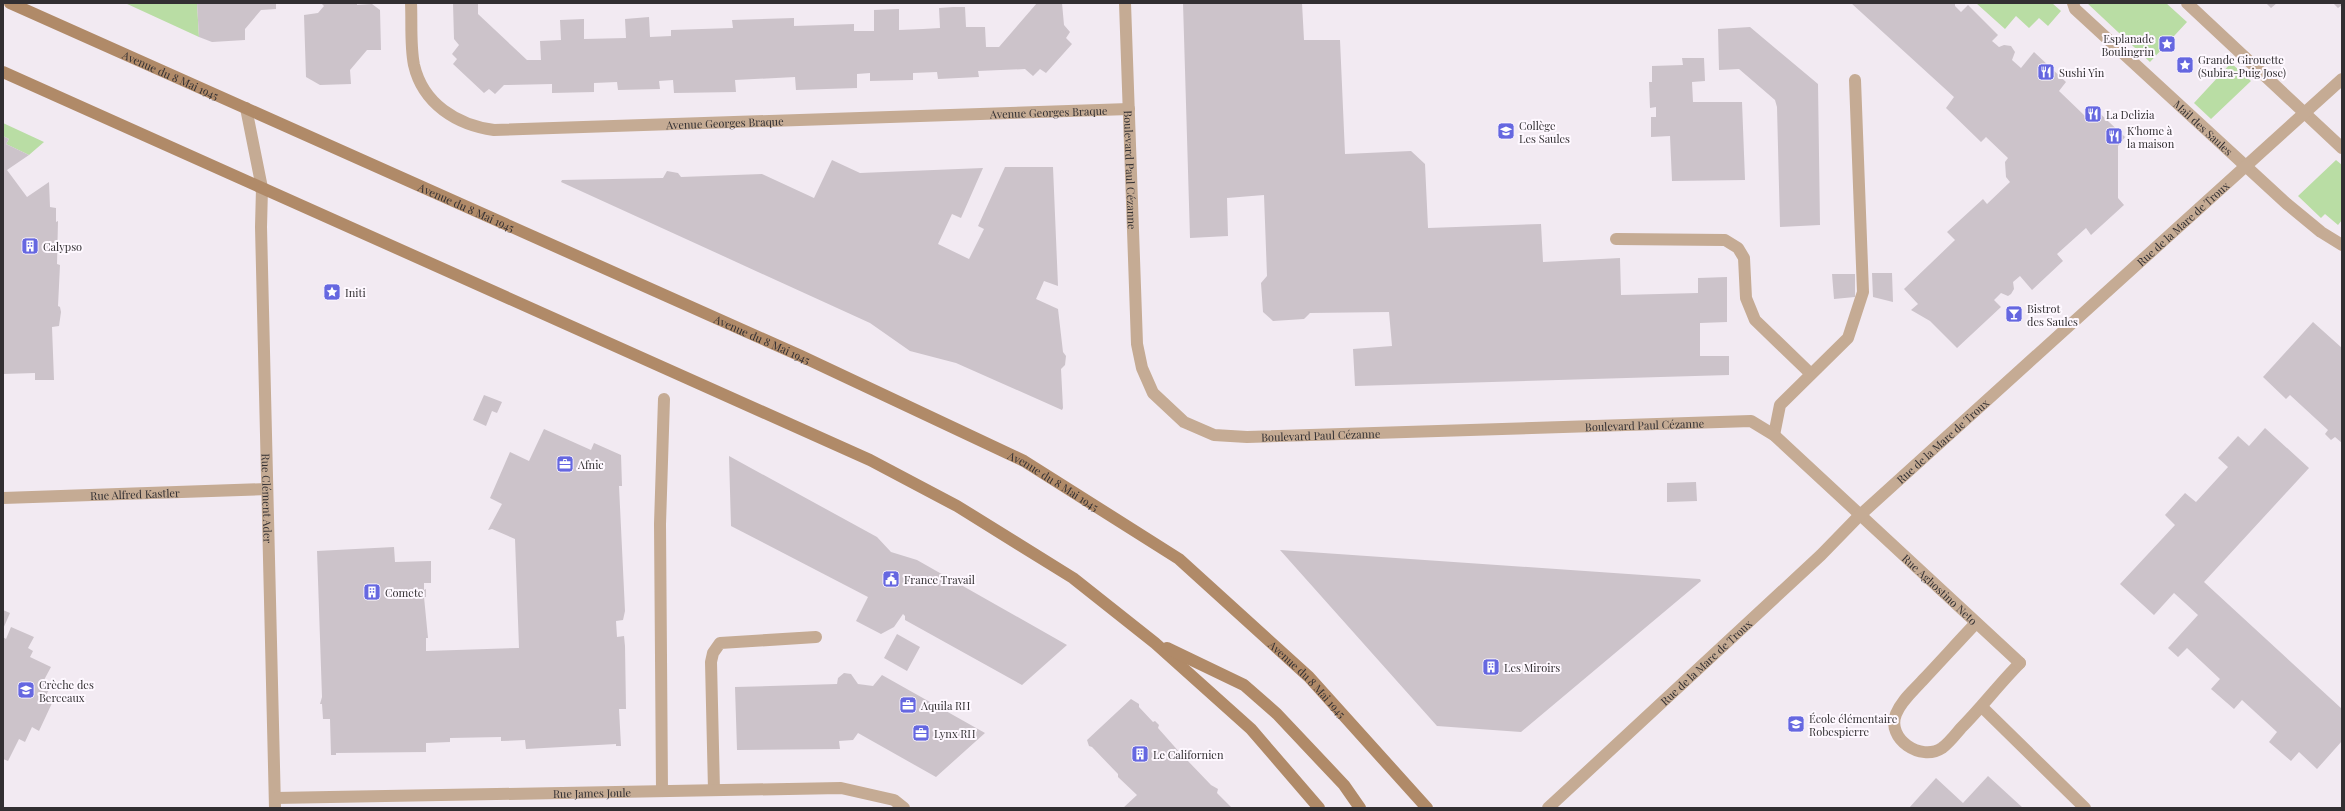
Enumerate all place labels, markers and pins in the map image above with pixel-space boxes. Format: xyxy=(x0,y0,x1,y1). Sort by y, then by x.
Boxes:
place label: Esplanade Boulingrin xyxy=(2101,31,2154,59)
place icon: Esplanade Boulingrin xyxy=(2157,34,2177,54)
place label: Grande Girouette (Subira-Puig Jose) xyxy=(2198,52,2286,80)
place icon: Grande Girouette (Subira-Puig Jose) xyxy=(2175,55,2195,75)
restaurant icon: Sushi Yin xyxy=(2036,62,2056,82)
place label: Sushi Yin xyxy=(2059,65,2105,80)
restaurant icon: La Delizia xyxy=(2083,104,2103,124)
place label: La Delizia xyxy=(2106,107,2155,122)
place label: Collège Les Saules xyxy=(1519,118,1570,146)
school or university icon: Collège Les Saules xyxy=(1496,121,1516,141)
place label: K'home à la maison xyxy=(2127,123,2175,151)
restaurant icon: K'home à la maison xyxy=(2104,126,2124,146)
building icon: Calypso xyxy=(20,236,40,256)
place label: Calypso xyxy=(43,239,82,254)
place icon: Initi xyxy=(322,282,342,302)
place label: Initi xyxy=(345,285,366,300)
place label: Bistrot des Saules xyxy=(2027,301,2078,329)
bar icon: Bistrot des Saules xyxy=(2004,304,2024,324)
office icon: Afnic xyxy=(555,454,575,474)
place label: Afnic xyxy=(577,457,604,472)
public building icon: France Travail xyxy=(881,569,901,589)
place label: France Travail xyxy=(904,572,975,587)
building icon: Comete xyxy=(362,582,382,602)
place label: Comete xyxy=(385,585,424,600)
building icon: Les Miroirs xyxy=(1481,657,1501,677)
place label: Les Miroirs xyxy=(1504,660,1560,675)
place label: Crèche des Berceaux xyxy=(39,677,94,705)
school or university icon: Crèche des Berceaux xyxy=(16,680,36,700)
office icon: Aquila RH xyxy=(898,695,918,715)
place label: Aquila RH xyxy=(920,698,970,713)
place label: École élémentaire Robespierre xyxy=(1809,711,1898,739)
school or university icon: École élémentaire Robespierre xyxy=(1786,714,1806,734)
office icon: Lynx RH xyxy=(911,723,931,743)
place label: Lynx RH xyxy=(934,726,976,741)
building icon: Le Californien xyxy=(1130,744,1150,764)
place label: Le Californien xyxy=(1153,747,1224,762)

